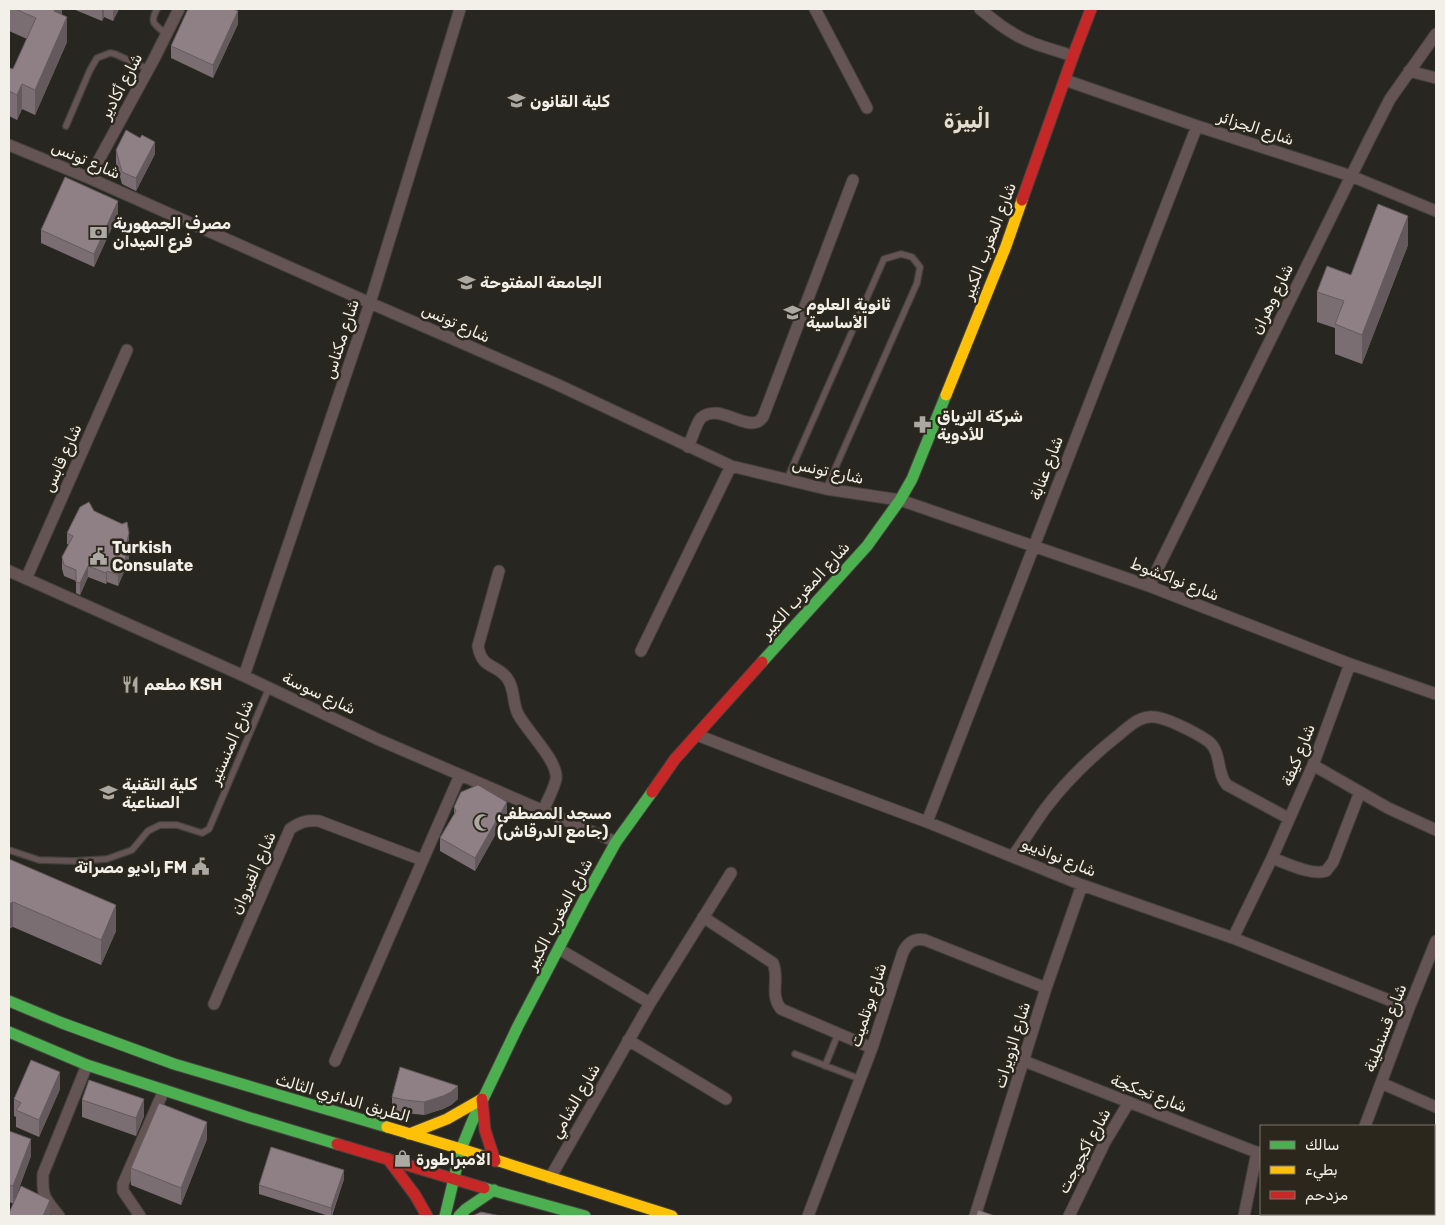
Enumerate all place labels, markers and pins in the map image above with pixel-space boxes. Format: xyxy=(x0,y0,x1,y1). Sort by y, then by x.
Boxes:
school or university icon: كلية القانون xyxy=(506,91,526,111)
place label: كلية القانون xyxy=(530,92,610,111)
place label: مصرف الجمهورية فرع الميدان xyxy=(113,214,231,253)
bank icon: مصرف الجمهورية فرع الميدان xyxy=(89,222,109,242)
school or university icon: الجامعة المفتوحة xyxy=(456,272,476,292)
place label: الجامعة المفتوحة xyxy=(480,273,602,292)
place label: ثانوية العلوم الأساسية xyxy=(806,295,891,332)
school or university icon: ثانوية العلوم الأساسية xyxy=(782,303,802,323)
place label: شركة الترياق للأدوية xyxy=(937,407,1023,444)
pharmacy icon: شركة الترياق للأدوية xyxy=(913,415,933,435)
place label: Turkish Consulate xyxy=(112,538,193,575)
public building icon: Turkish Consulate xyxy=(88,546,108,566)
restaurant icon: مطعم KSH xyxy=(120,674,140,694)
place label: مطعم KSH xyxy=(144,675,222,695)
place label: كلية التقنية الصناعية xyxy=(122,775,197,812)
school or university icon: كلية التقنية الصناعية xyxy=(98,783,118,803)
place label: مسجد المصطفى (جامع الدرقاش) xyxy=(497,804,612,843)
mosque icon: مسجد المصطفى (جامع الدرقاش) xyxy=(473,812,493,832)
public building icon: راديو مصراتة FM xyxy=(191,857,211,877)
place label: راديو مصراتة FM xyxy=(74,858,187,877)
shop icon: الامبراطورة xyxy=(392,1149,412,1169)
place label: الامبراطورة xyxy=(416,1150,491,1169)

